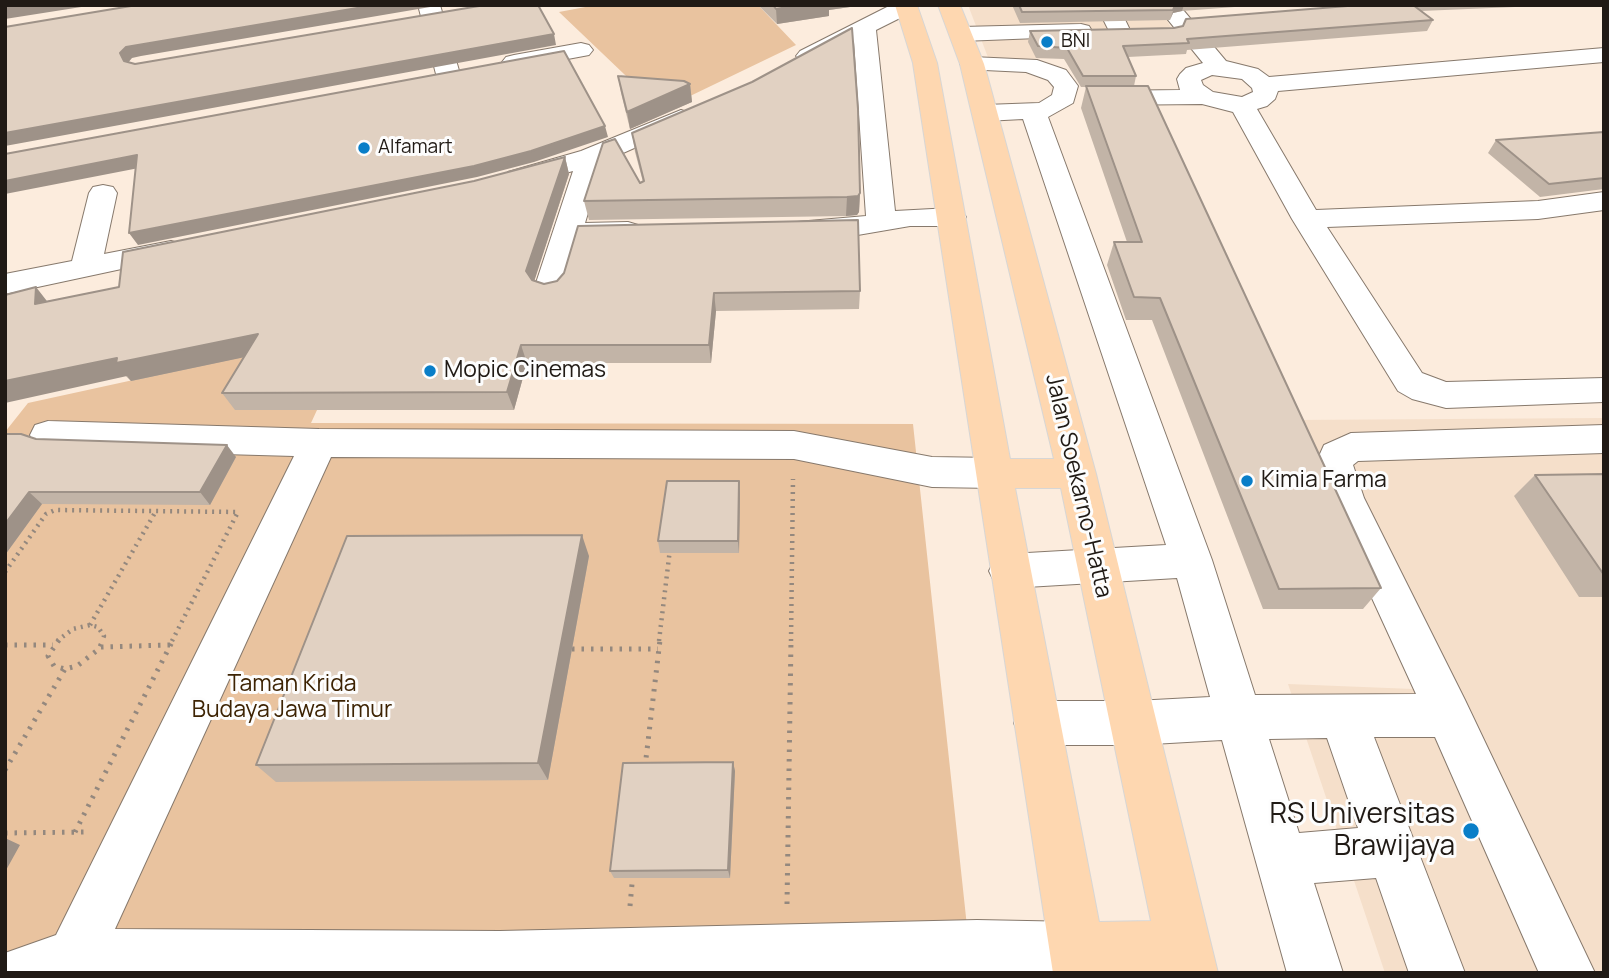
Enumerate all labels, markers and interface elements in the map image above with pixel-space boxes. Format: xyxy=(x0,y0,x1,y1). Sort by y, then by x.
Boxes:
place label: BNI xyxy=(1061,31,1090,53)
marker: BNI xyxy=(1039,34,1055,50)
place label: Alfamart xyxy=(378,137,453,159)
marker: Alfamart xyxy=(356,140,372,156)
place label: Mopic Cinemas xyxy=(444,357,606,385)
marker: Mopic Cinemas xyxy=(422,363,438,379)
street label: Jalan Soekarno-Hatta xyxy=(1039,371,1117,601)
place label: Kimia Farma xyxy=(1261,467,1387,495)
marker: Kimia Farma xyxy=(1239,473,1255,489)
park label: Taman Krida Budaya Jawa Timur xyxy=(192,671,392,725)
place label: RS Universitas Brawijaya xyxy=(1269,798,1455,864)
marker: RS Universitas Brawijaya xyxy=(1461,821,1481,841)

